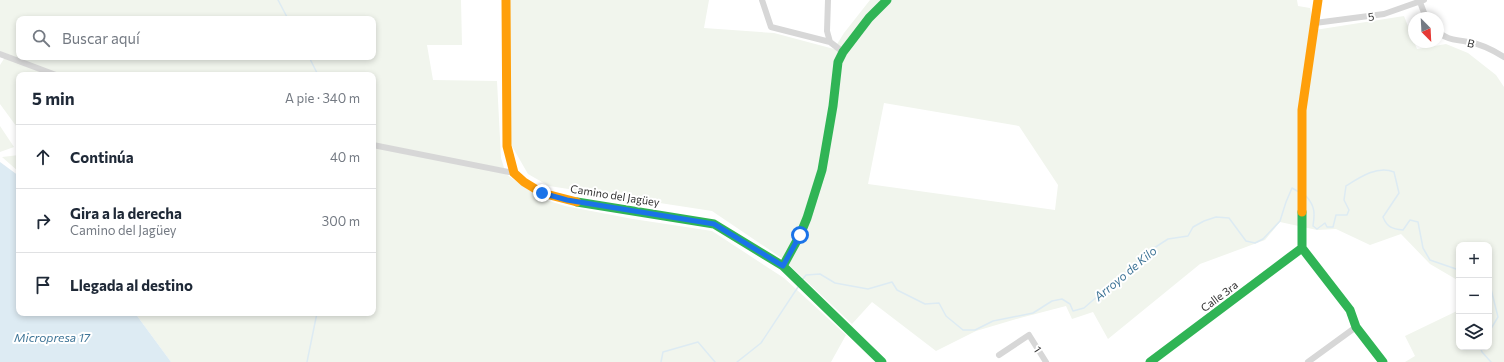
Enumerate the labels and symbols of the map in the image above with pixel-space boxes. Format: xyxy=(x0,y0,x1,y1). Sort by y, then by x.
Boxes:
street label: 5 xyxy=(1367,9,1375,23)
north arrow xyxy=(1408,12,1444,48)
street label: B xyxy=(1466,36,1476,50)
street label: Camino del Jagüey xyxy=(569,182,661,210)
route end xyxy=(533,184,551,202)
route start xyxy=(791,226,809,244)
water label: Arroyo de Kilo xyxy=(1090,243,1159,304)
street label: Calle 3ra xyxy=(1198,278,1240,314)
water label: Micropresa 17 xyxy=(14,330,91,344)
street label: 1 xyxy=(1031,343,1045,355)

